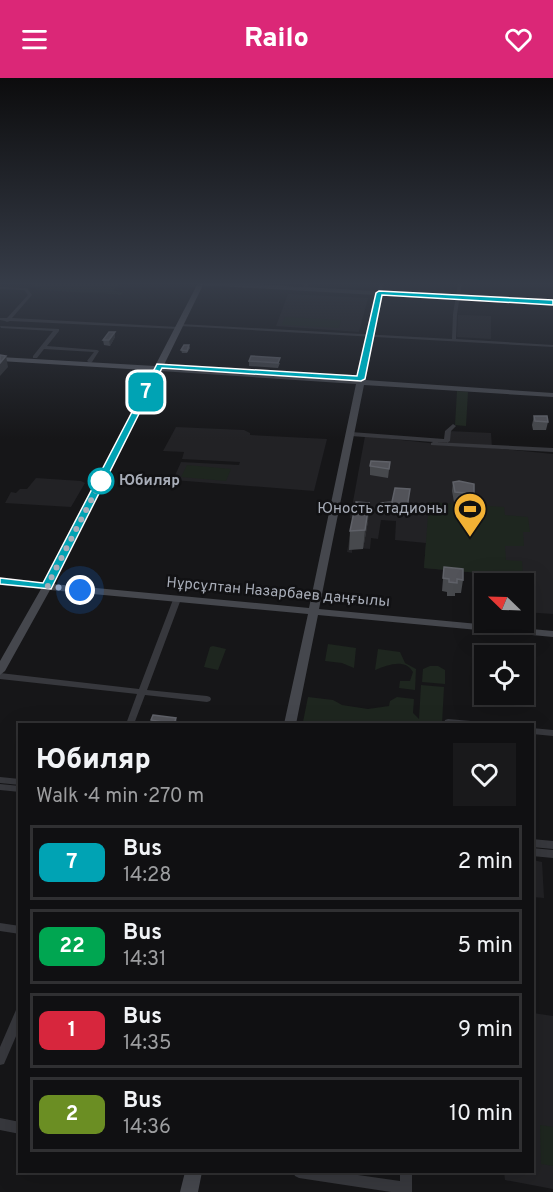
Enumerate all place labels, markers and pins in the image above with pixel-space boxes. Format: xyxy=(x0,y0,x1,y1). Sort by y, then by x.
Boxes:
marker: Юбиляр xyxy=(88,468,114,494)
place label: Юбиляр xyxy=(119,472,180,491)
sports icon: Юность стадионы xyxy=(452,491,488,538)
place label: Юность стадионы xyxy=(317,500,447,519)

